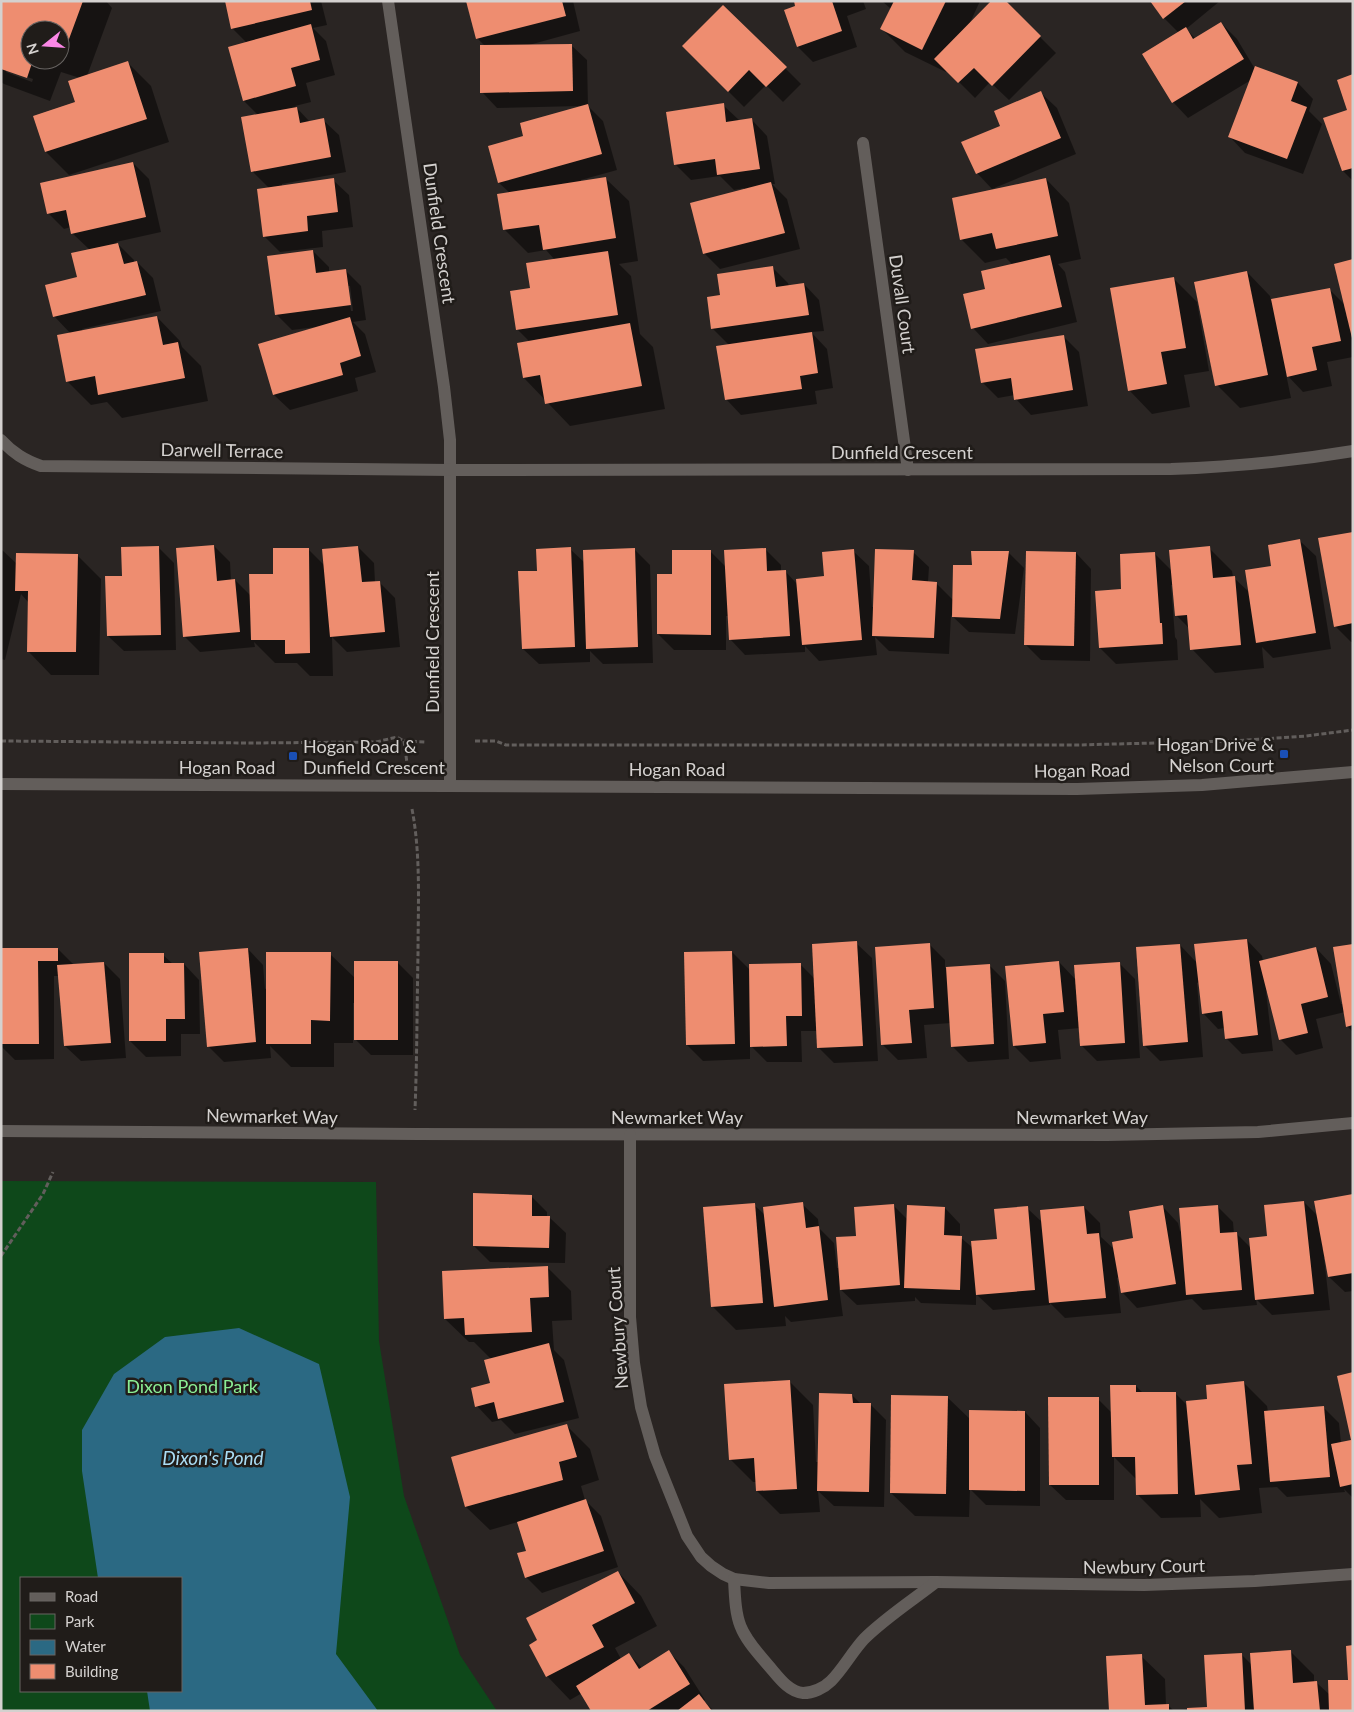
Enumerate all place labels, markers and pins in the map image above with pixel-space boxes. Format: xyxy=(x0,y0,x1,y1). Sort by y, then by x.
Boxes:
place label: Hogan Drive & Nelson Court xyxy=(1157,733,1275,776)
place label: Hogan Road & Dunfield Crescent xyxy=(303,735,446,778)
marker: Hogan Drive & Nelson Court xyxy=(1278,748,1290,760)
marker: Hogan Road & Dunfield Crescent xyxy=(287,750,299,762)

